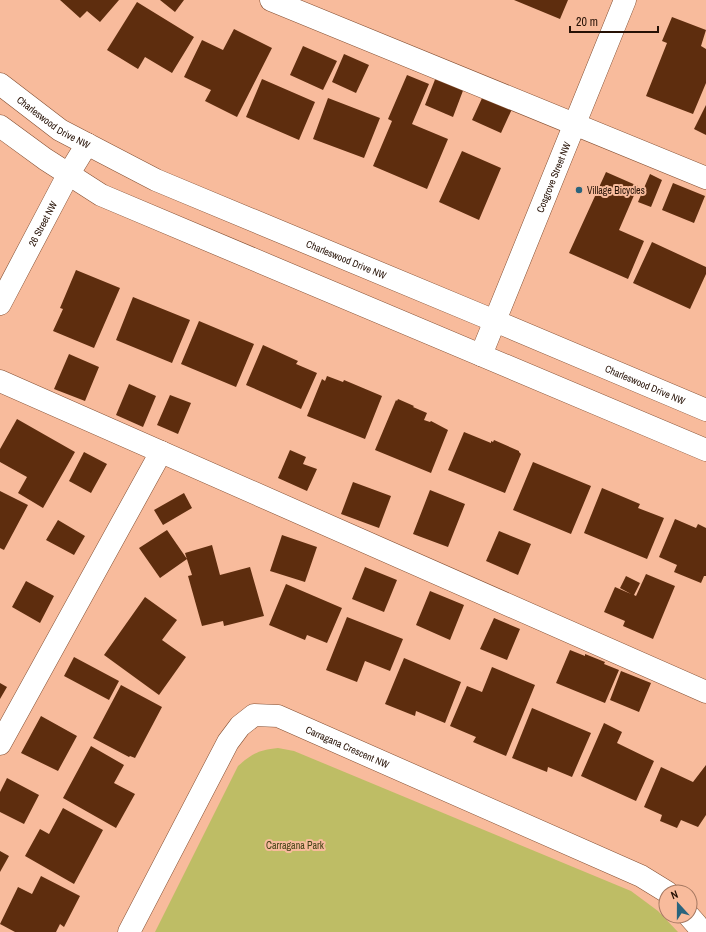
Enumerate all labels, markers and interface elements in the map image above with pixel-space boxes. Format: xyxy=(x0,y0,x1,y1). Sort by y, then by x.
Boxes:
scale bar xyxy=(570,8,658,34)
text: 20 m xyxy=(576,14,598,30)
street label: Charleswood Drive NW xyxy=(14,93,93,151)
street label: Cosgrove Street NW xyxy=(533,140,573,214)
place label: Village Bicycles xyxy=(587,184,645,197)
marker: Village Bicycles xyxy=(574,185,584,195)
street label: 26 Street NW xyxy=(25,198,60,248)
street label: Charleswood Drive NW xyxy=(304,237,389,282)
street label: Charleswood Drive NW xyxy=(603,362,687,407)
street label: Carragana Crescent NW xyxy=(304,723,391,771)
park label: Carragana Park xyxy=(266,839,325,852)
north arrow xyxy=(658,884,698,924)
text: N xyxy=(669,887,680,902)

